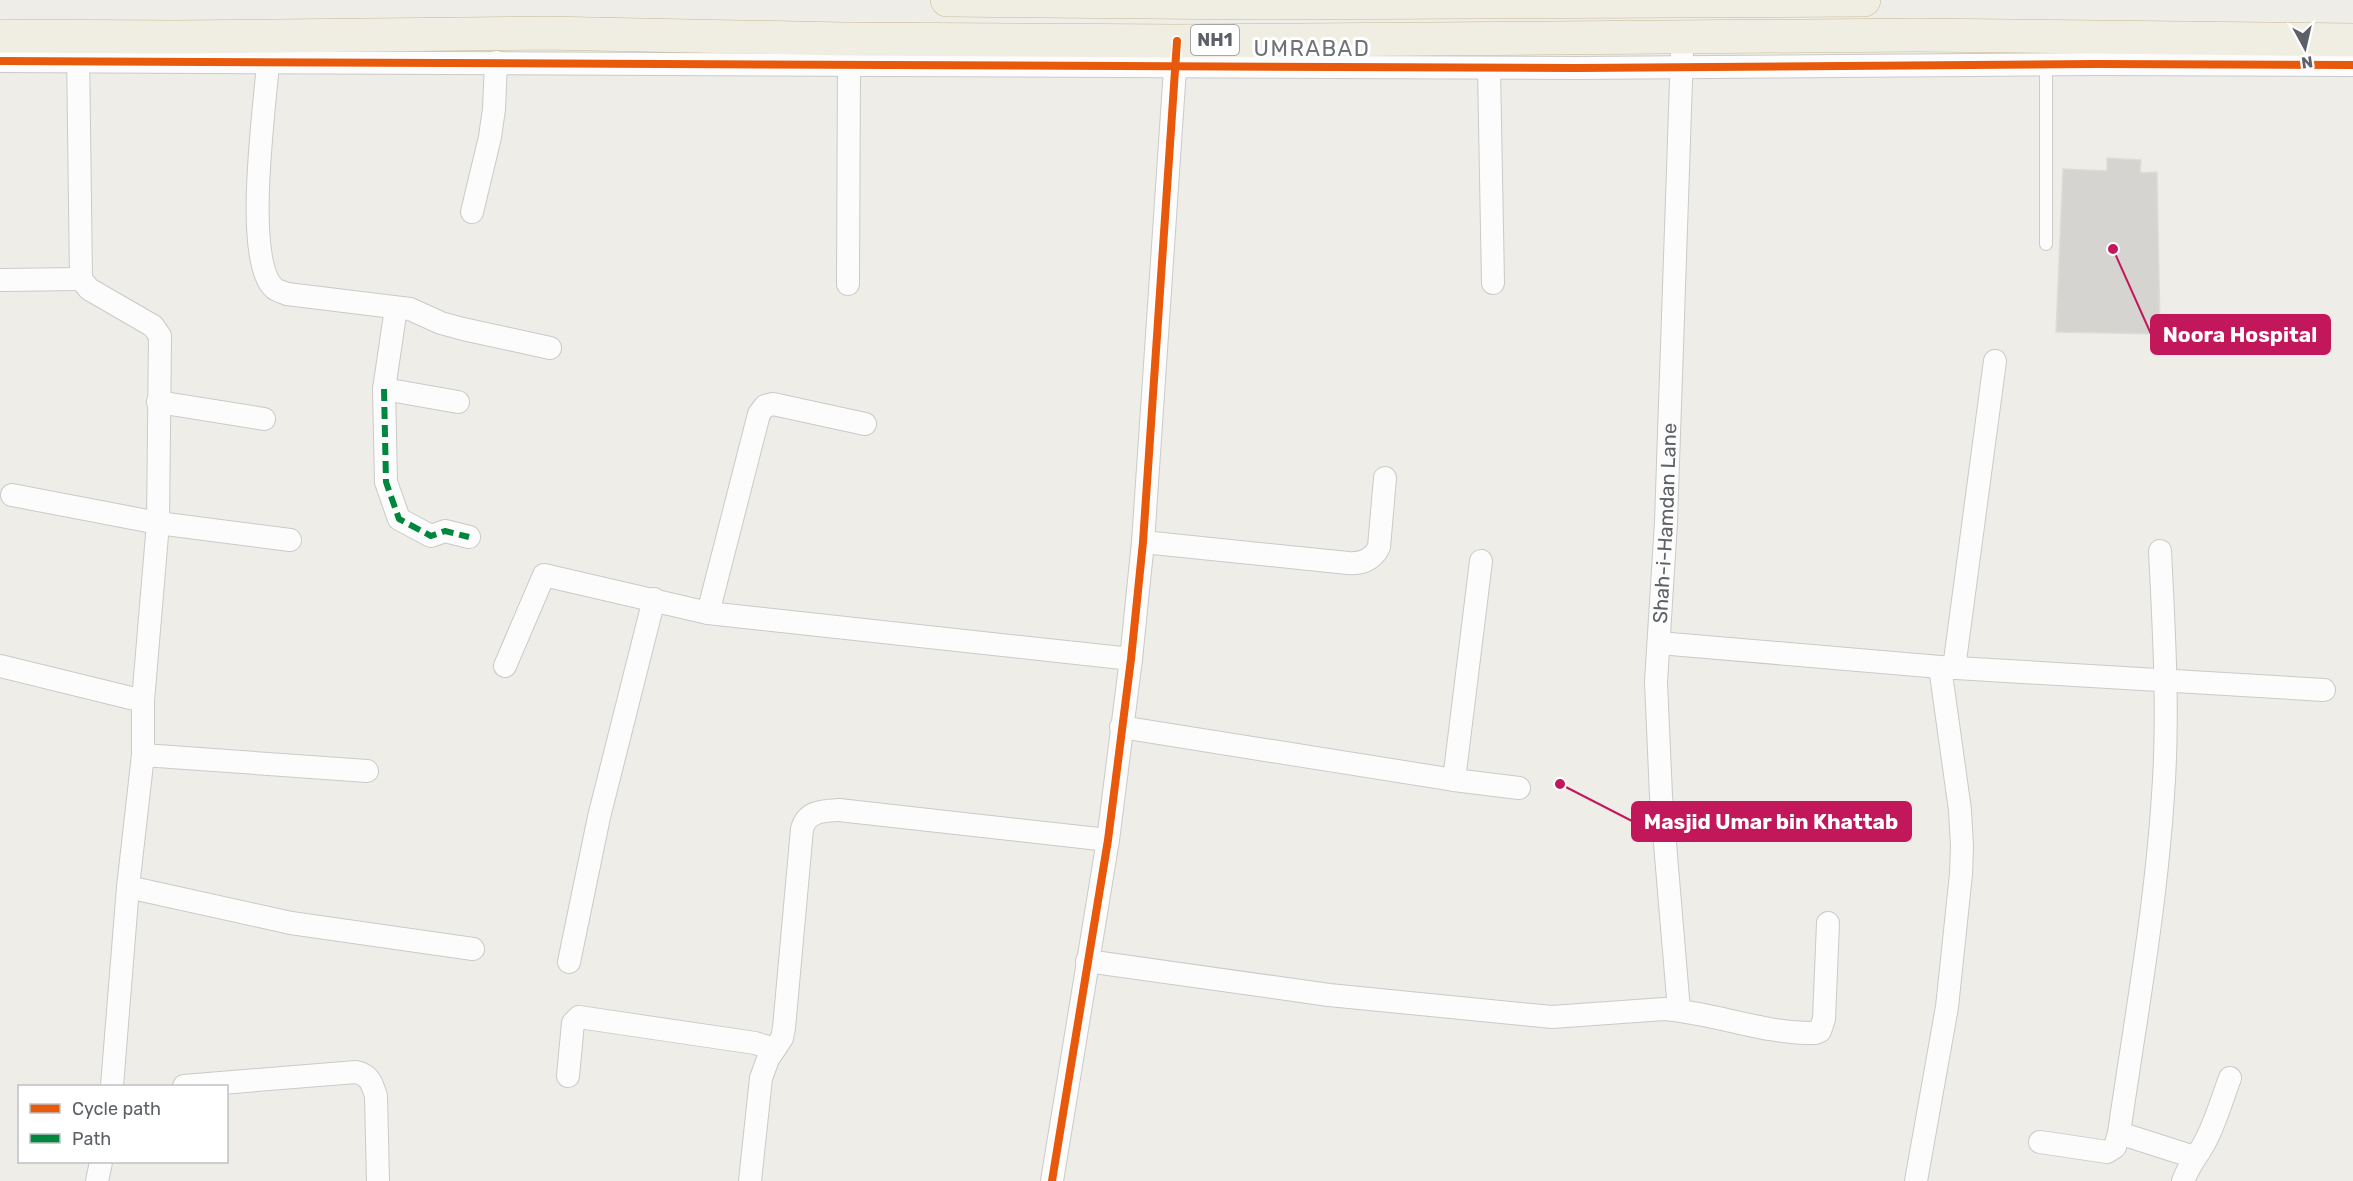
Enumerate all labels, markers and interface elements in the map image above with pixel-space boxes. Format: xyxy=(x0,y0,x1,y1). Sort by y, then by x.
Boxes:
north arrow xyxy=(2275,18,2335,78)
road number: NH1 xyxy=(1191,25,1239,55)
district label: UMRABAD xyxy=(1254,35,1370,62)
text: N xyxy=(2300,52,2314,73)
callout: Noora Hospital xyxy=(2151,315,2330,354)
text: Noora Hospital xyxy=(2163,322,2317,347)
street label: Shah-i-Hamdan Lane xyxy=(1648,422,1681,624)
callout: Masjid Umar bin Khattab xyxy=(1632,802,1911,841)
text: Masjid Umar bin Khattab xyxy=(1644,809,1898,834)
legend xyxy=(18,1085,228,1163)
text: Cycle path xyxy=(72,1098,161,1120)
text: Path xyxy=(72,1128,111,1150)

